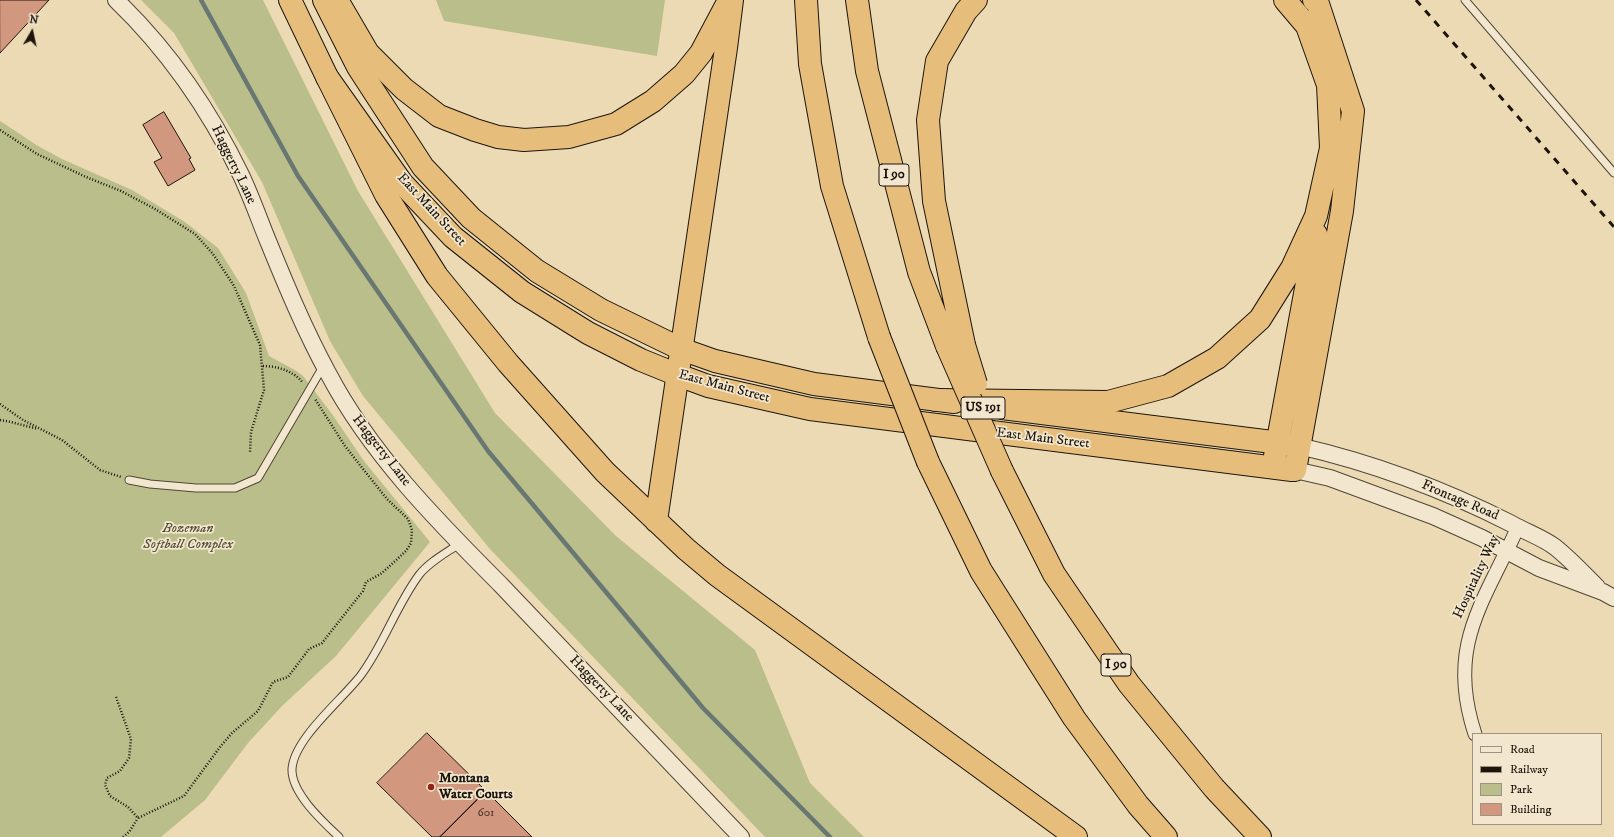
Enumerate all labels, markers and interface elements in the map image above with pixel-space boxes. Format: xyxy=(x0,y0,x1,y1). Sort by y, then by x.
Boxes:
north arrow xyxy=(12,12,52,52)
text: N xyxy=(28,13,39,28)
street label: Haggerty Lane xyxy=(207,123,259,207)
road number: I 90 xyxy=(879,164,909,186)
street label: East Main Street xyxy=(393,170,469,250)
street label: East Main Street xyxy=(677,367,771,407)
road number: US 191 xyxy=(961,397,1005,419)
street label: Haggerty Lane xyxy=(348,412,414,490)
street label: East Main Street xyxy=(995,425,1091,453)
street label: Frontage Road xyxy=(1419,477,1501,525)
park label: Bozeman Softball Complex xyxy=(143,521,233,554)
street label: Hospitality Way xyxy=(1450,532,1504,622)
street label: Haggerty Lane xyxy=(565,652,637,726)
road number: I 90 xyxy=(1101,654,1131,676)
legend xyxy=(1472,733,1602,825)
text: Road xyxy=(1510,742,1535,757)
text: Railway xyxy=(1510,762,1548,777)
place label: Montana Water Courts xyxy=(439,771,513,804)
marker: Montana Water Courts xyxy=(426,782,436,792)
text: Park xyxy=(1510,782,1532,797)
text: Building xyxy=(1510,802,1551,817)
house number: 601 xyxy=(477,807,495,821)

